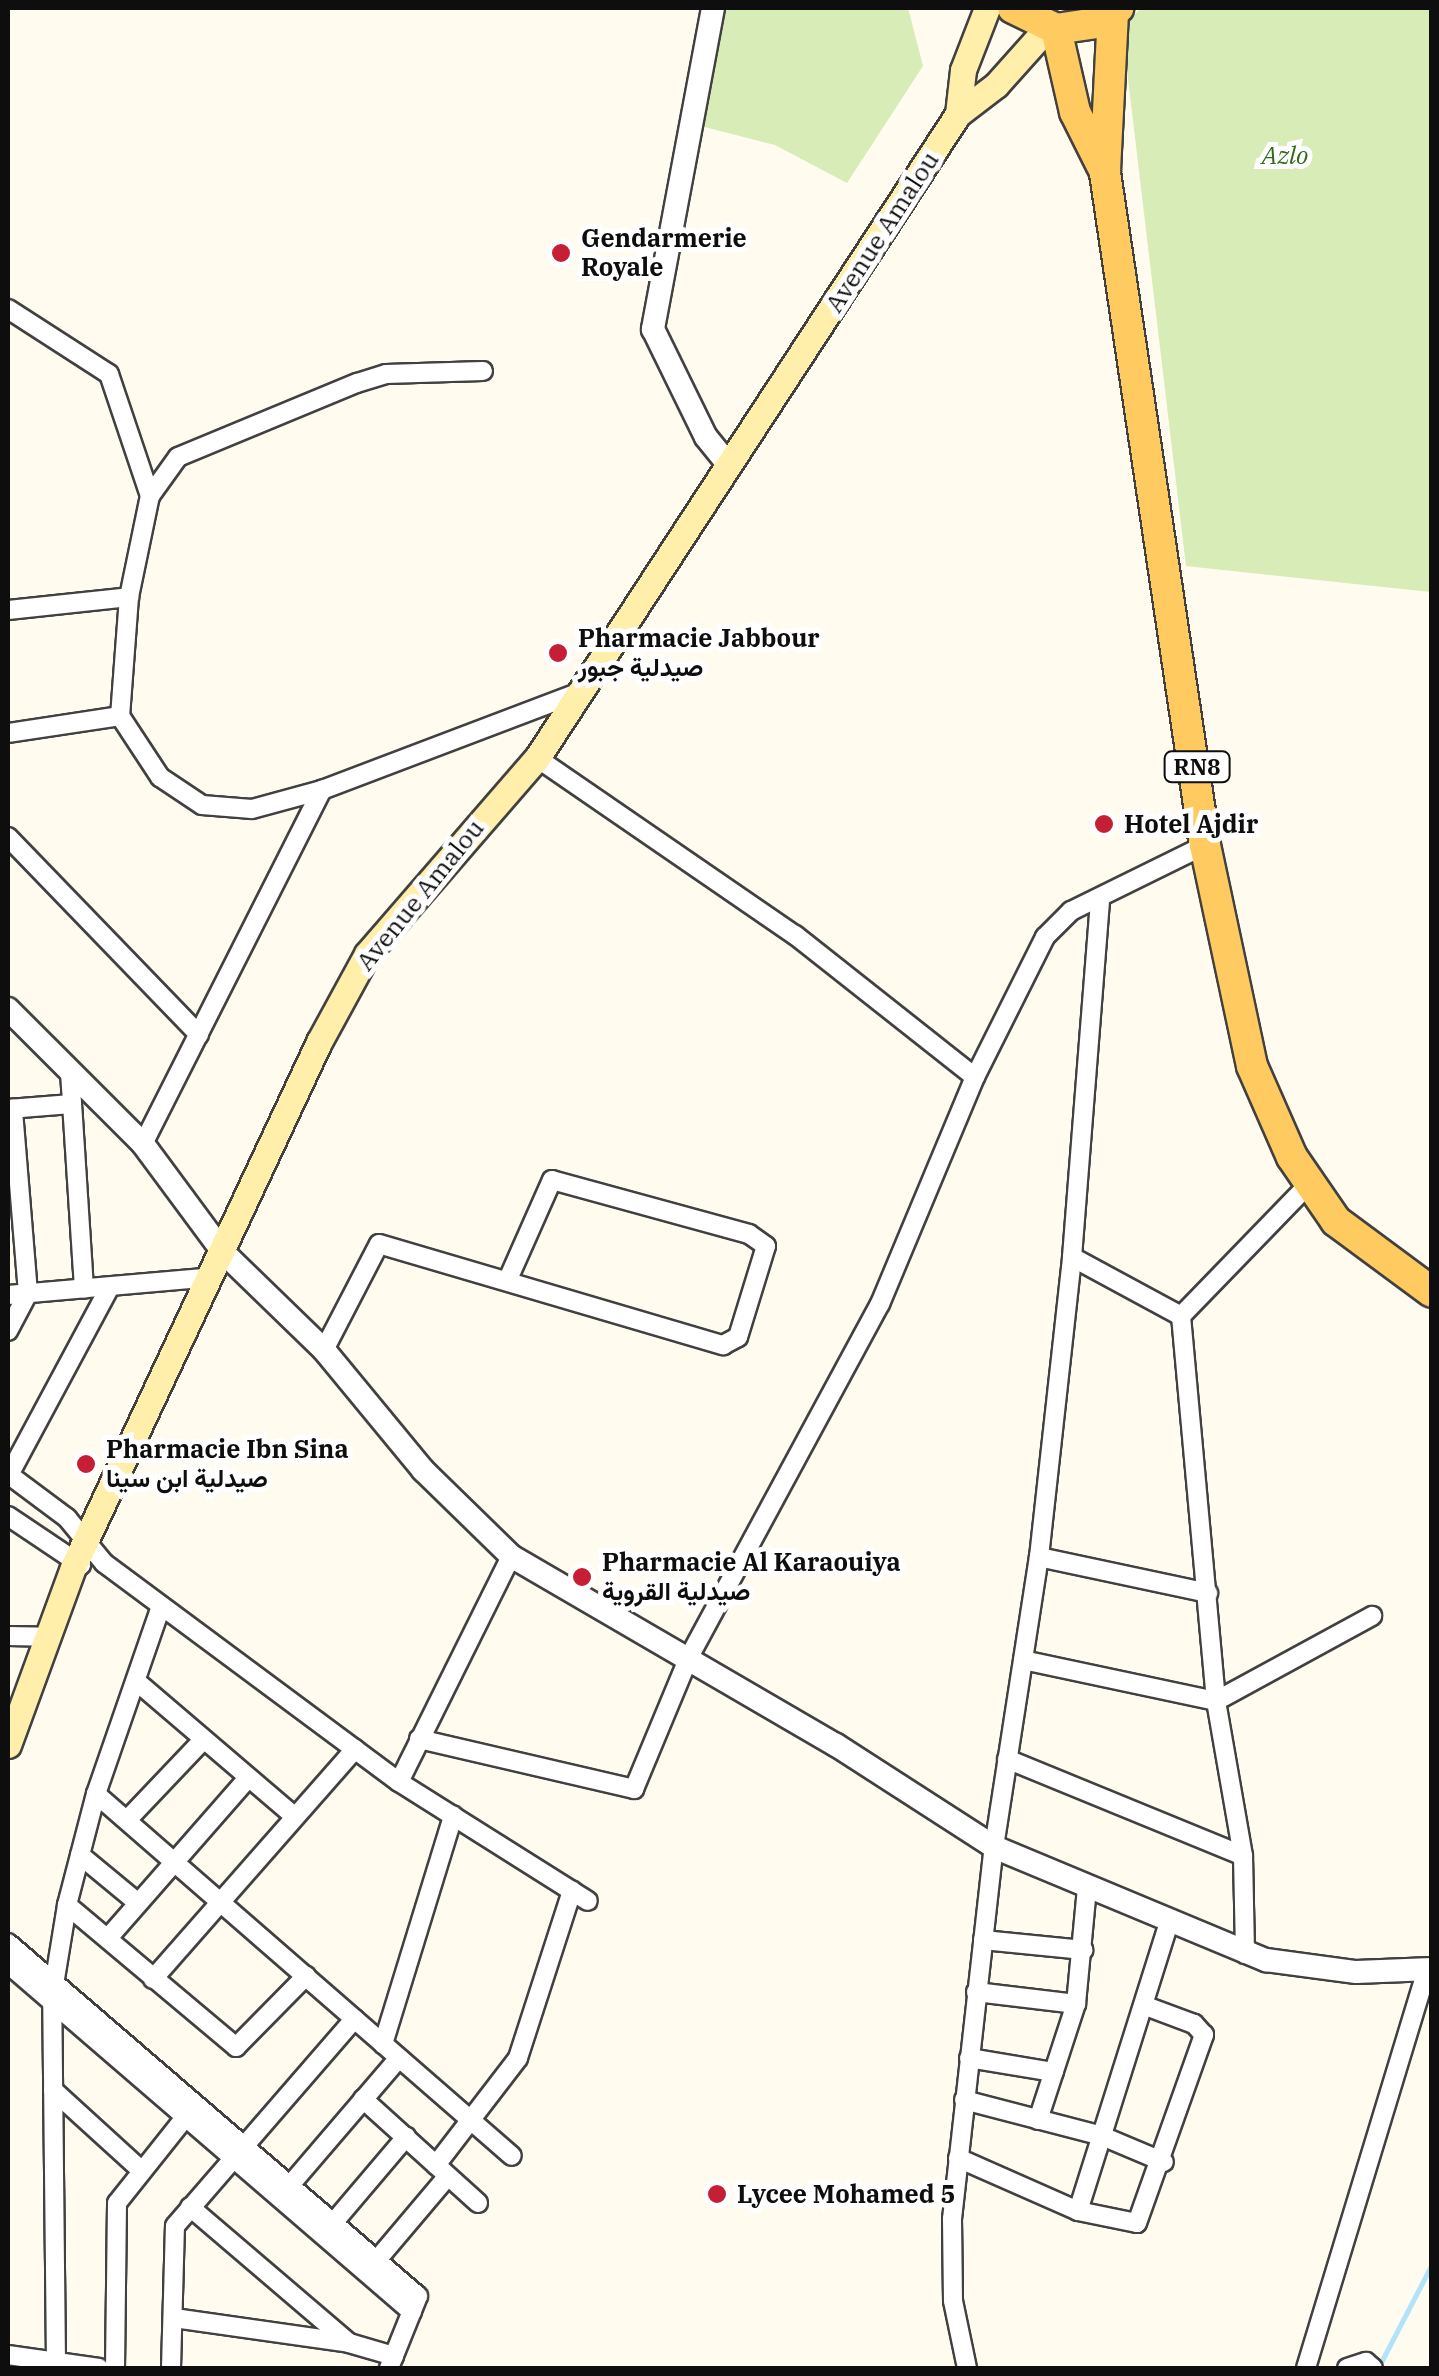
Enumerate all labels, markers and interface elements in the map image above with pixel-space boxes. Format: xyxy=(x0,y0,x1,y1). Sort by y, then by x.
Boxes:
park label: Azlo xyxy=(1262,140,1308,170)
street label: Avenue Amalou xyxy=(819,146,945,318)
place label: Gendarmerie Royale xyxy=(581,224,747,283)
marker: Gendarmerie Royale xyxy=(550,242,572,264)
place label: Pharmacie Jabbour صيدلية جبور xyxy=(578,624,820,683)
marker: Pharmacie Jabbour صيدلية جبور xyxy=(547,642,569,664)
road number: RN8 xyxy=(1162,750,1232,784)
place label: Hotel Ajdir xyxy=(1124,809,1258,839)
marker: Hotel Ajdir xyxy=(1093,813,1115,835)
street label: Avenue Amalou xyxy=(350,814,490,976)
place label: Pharmacie Ibn Sina صيدلية ابن سينا xyxy=(106,1435,349,1494)
marker: Pharmacie Ibn Sina صيدلية ابن سينا xyxy=(75,1453,97,1475)
place label: Pharmacie Al Karaouiya صيدلية القروية xyxy=(602,1548,901,1607)
marker: Pharmacie Al Karaouiya صيدلية القروية xyxy=(571,1566,593,1588)
place label: Lycee Mohamed 5 xyxy=(737,2179,955,2209)
marker: Lycee Mohamed 5 xyxy=(706,2183,728,2205)

